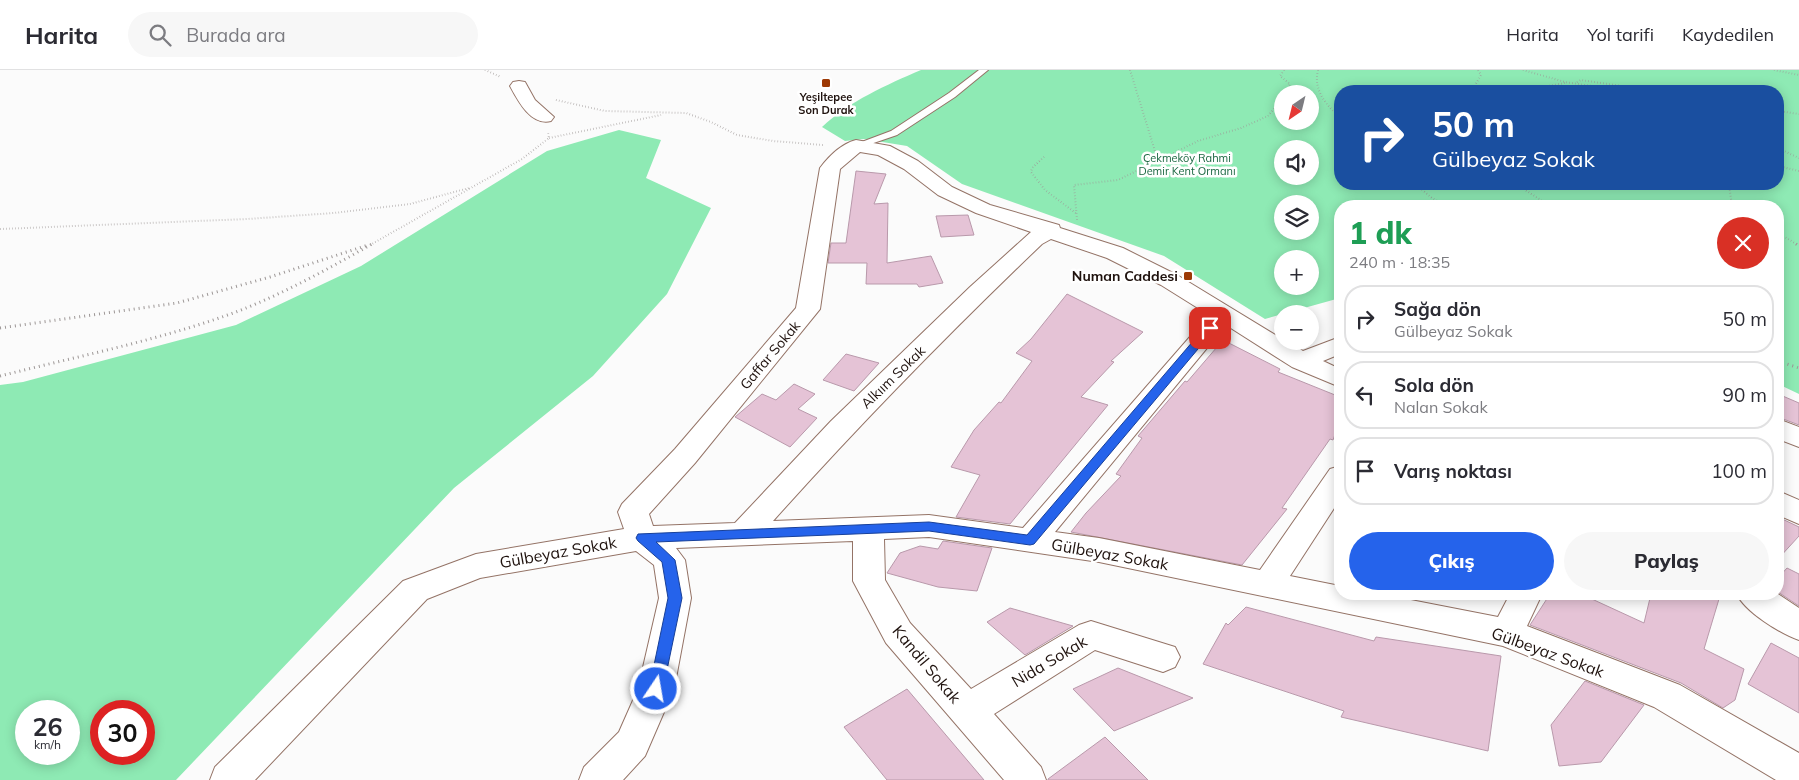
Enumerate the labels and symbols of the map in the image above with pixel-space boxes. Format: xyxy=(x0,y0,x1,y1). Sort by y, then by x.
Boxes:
marker: Yeşiltepee Son Durak xyxy=(820,77,832,89)
north arrow xyxy=(1274,85,1319,130)
place label: Yeşiltepee Son Durak xyxy=(798,90,855,117)
park label: Çekmeköy Rahmi Demir Kent Ormanı xyxy=(1138,151,1236,178)
place label: Numan Caddesi xyxy=(1072,267,1178,285)
marker: Numan Caddesi xyxy=(1182,270,1194,282)
pin xyxy=(1189,307,1231,349)
street label: Gaffar Sokak xyxy=(736,316,805,393)
street label: Alkıım Sokak xyxy=(857,341,930,412)
street label: Gülbeyaz Sokak xyxy=(498,532,619,572)
street label: Gülbeyaz Sokak xyxy=(1050,534,1171,574)
street label: Kandil Sokak xyxy=(889,621,966,708)
street label: Gülbeyaz Sokak xyxy=(1489,622,1608,682)
street label: Nida Sokak xyxy=(1008,630,1091,691)
position arrow xyxy=(629,662,681,714)
speed limit sign: 30 xyxy=(90,700,155,765)

